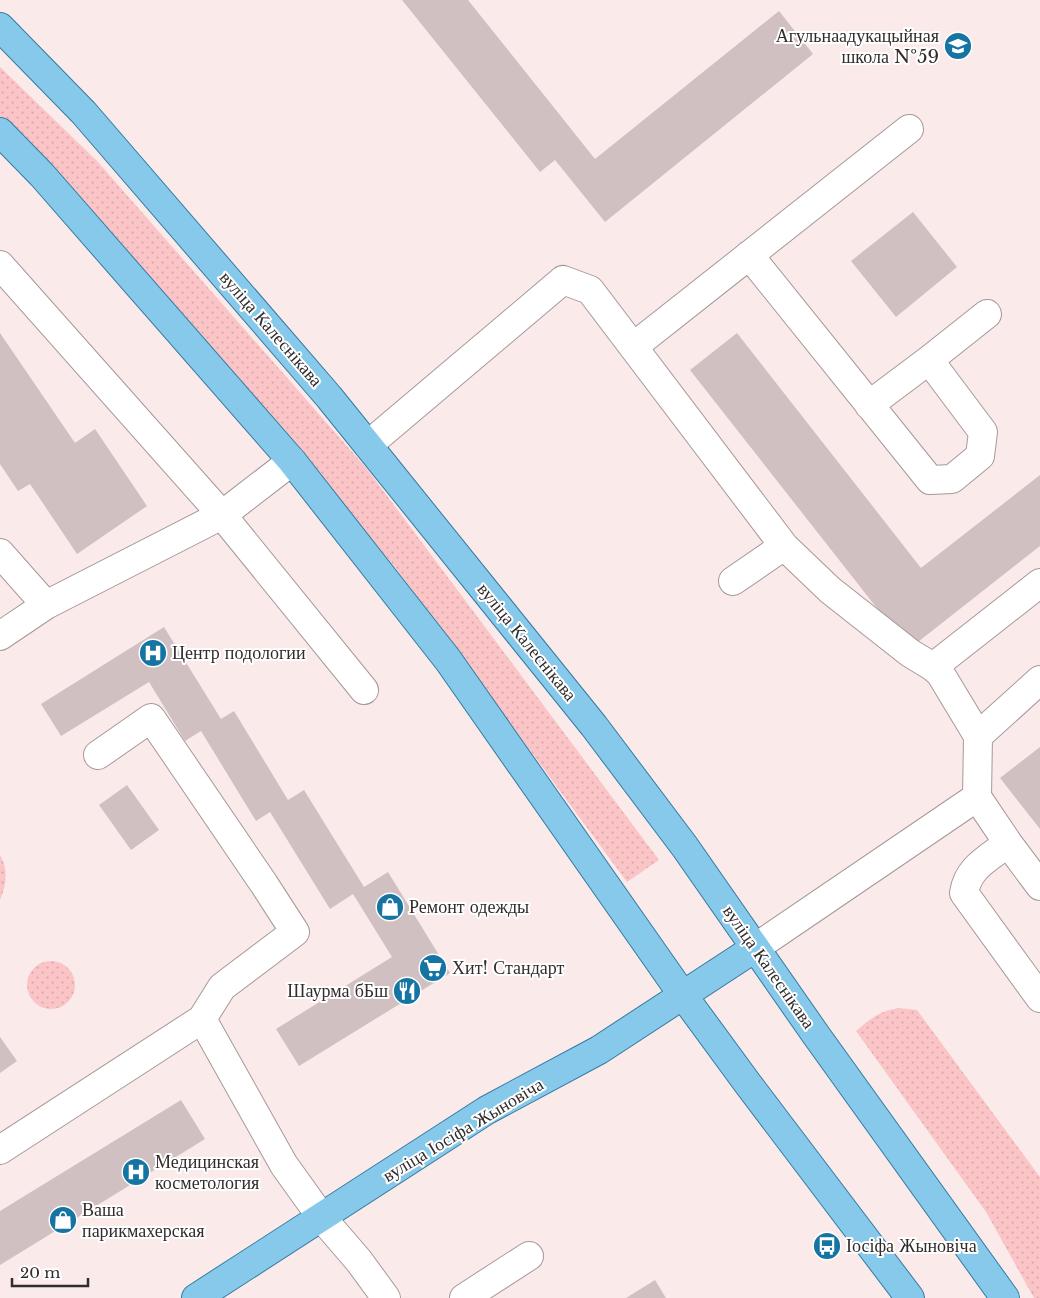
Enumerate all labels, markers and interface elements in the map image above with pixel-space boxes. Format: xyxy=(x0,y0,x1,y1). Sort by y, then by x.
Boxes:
place label: Агульнаадукацыйная школа №59 xyxy=(776,25,939,68)
school or university icon: Агульнаадукацыйная школа №59 xyxy=(943,31,973,61)
street label: вуліца Калеснікава xyxy=(215,267,327,391)
street label: вуліца Калеснікава xyxy=(473,579,581,705)
hospital icon: Центр подологии xyxy=(138,638,168,668)
place label: Центр подологии xyxy=(172,642,306,664)
shop icon: Ремонт одежды xyxy=(375,892,405,922)
place label: Ремонт одежды xyxy=(409,896,529,918)
street label: вуліца Калеснікава xyxy=(718,901,820,1033)
supermarket icon: Хит! Стандарт xyxy=(418,953,448,983)
place label: Хит! Стандарт xyxy=(452,957,565,979)
restaurant icon: Шаурма бБш xyxy=(392,976,422,1006)
place label: Шаурма бБш xyxy=(287,980,388,1002)
street label: вуліца Іосіфа Жыновіча xyxy=(379,1073,547,1187)
place label: Медицинская косметология xyxy=(155,1151,259,1194)
hospital icon: Медицинская косметология xyxy=(121,1157,151,1187)
place label: Ваша парикмахерская xyxy=(82,1199,205,1242)
shop icon: Ваша парикмахерская xyxy=(48,1205,78,1235)
bus stop icon: Іосіфа Жыновіча xyxy=(812,1231,842,1261)
place label: Іосіфа Жыновіча xyxy=(846,1235,977,1257)
scale bar xyxy=(12,1256,89,1288)
text: 20 m xyxy=(20,1263,60,1282)

